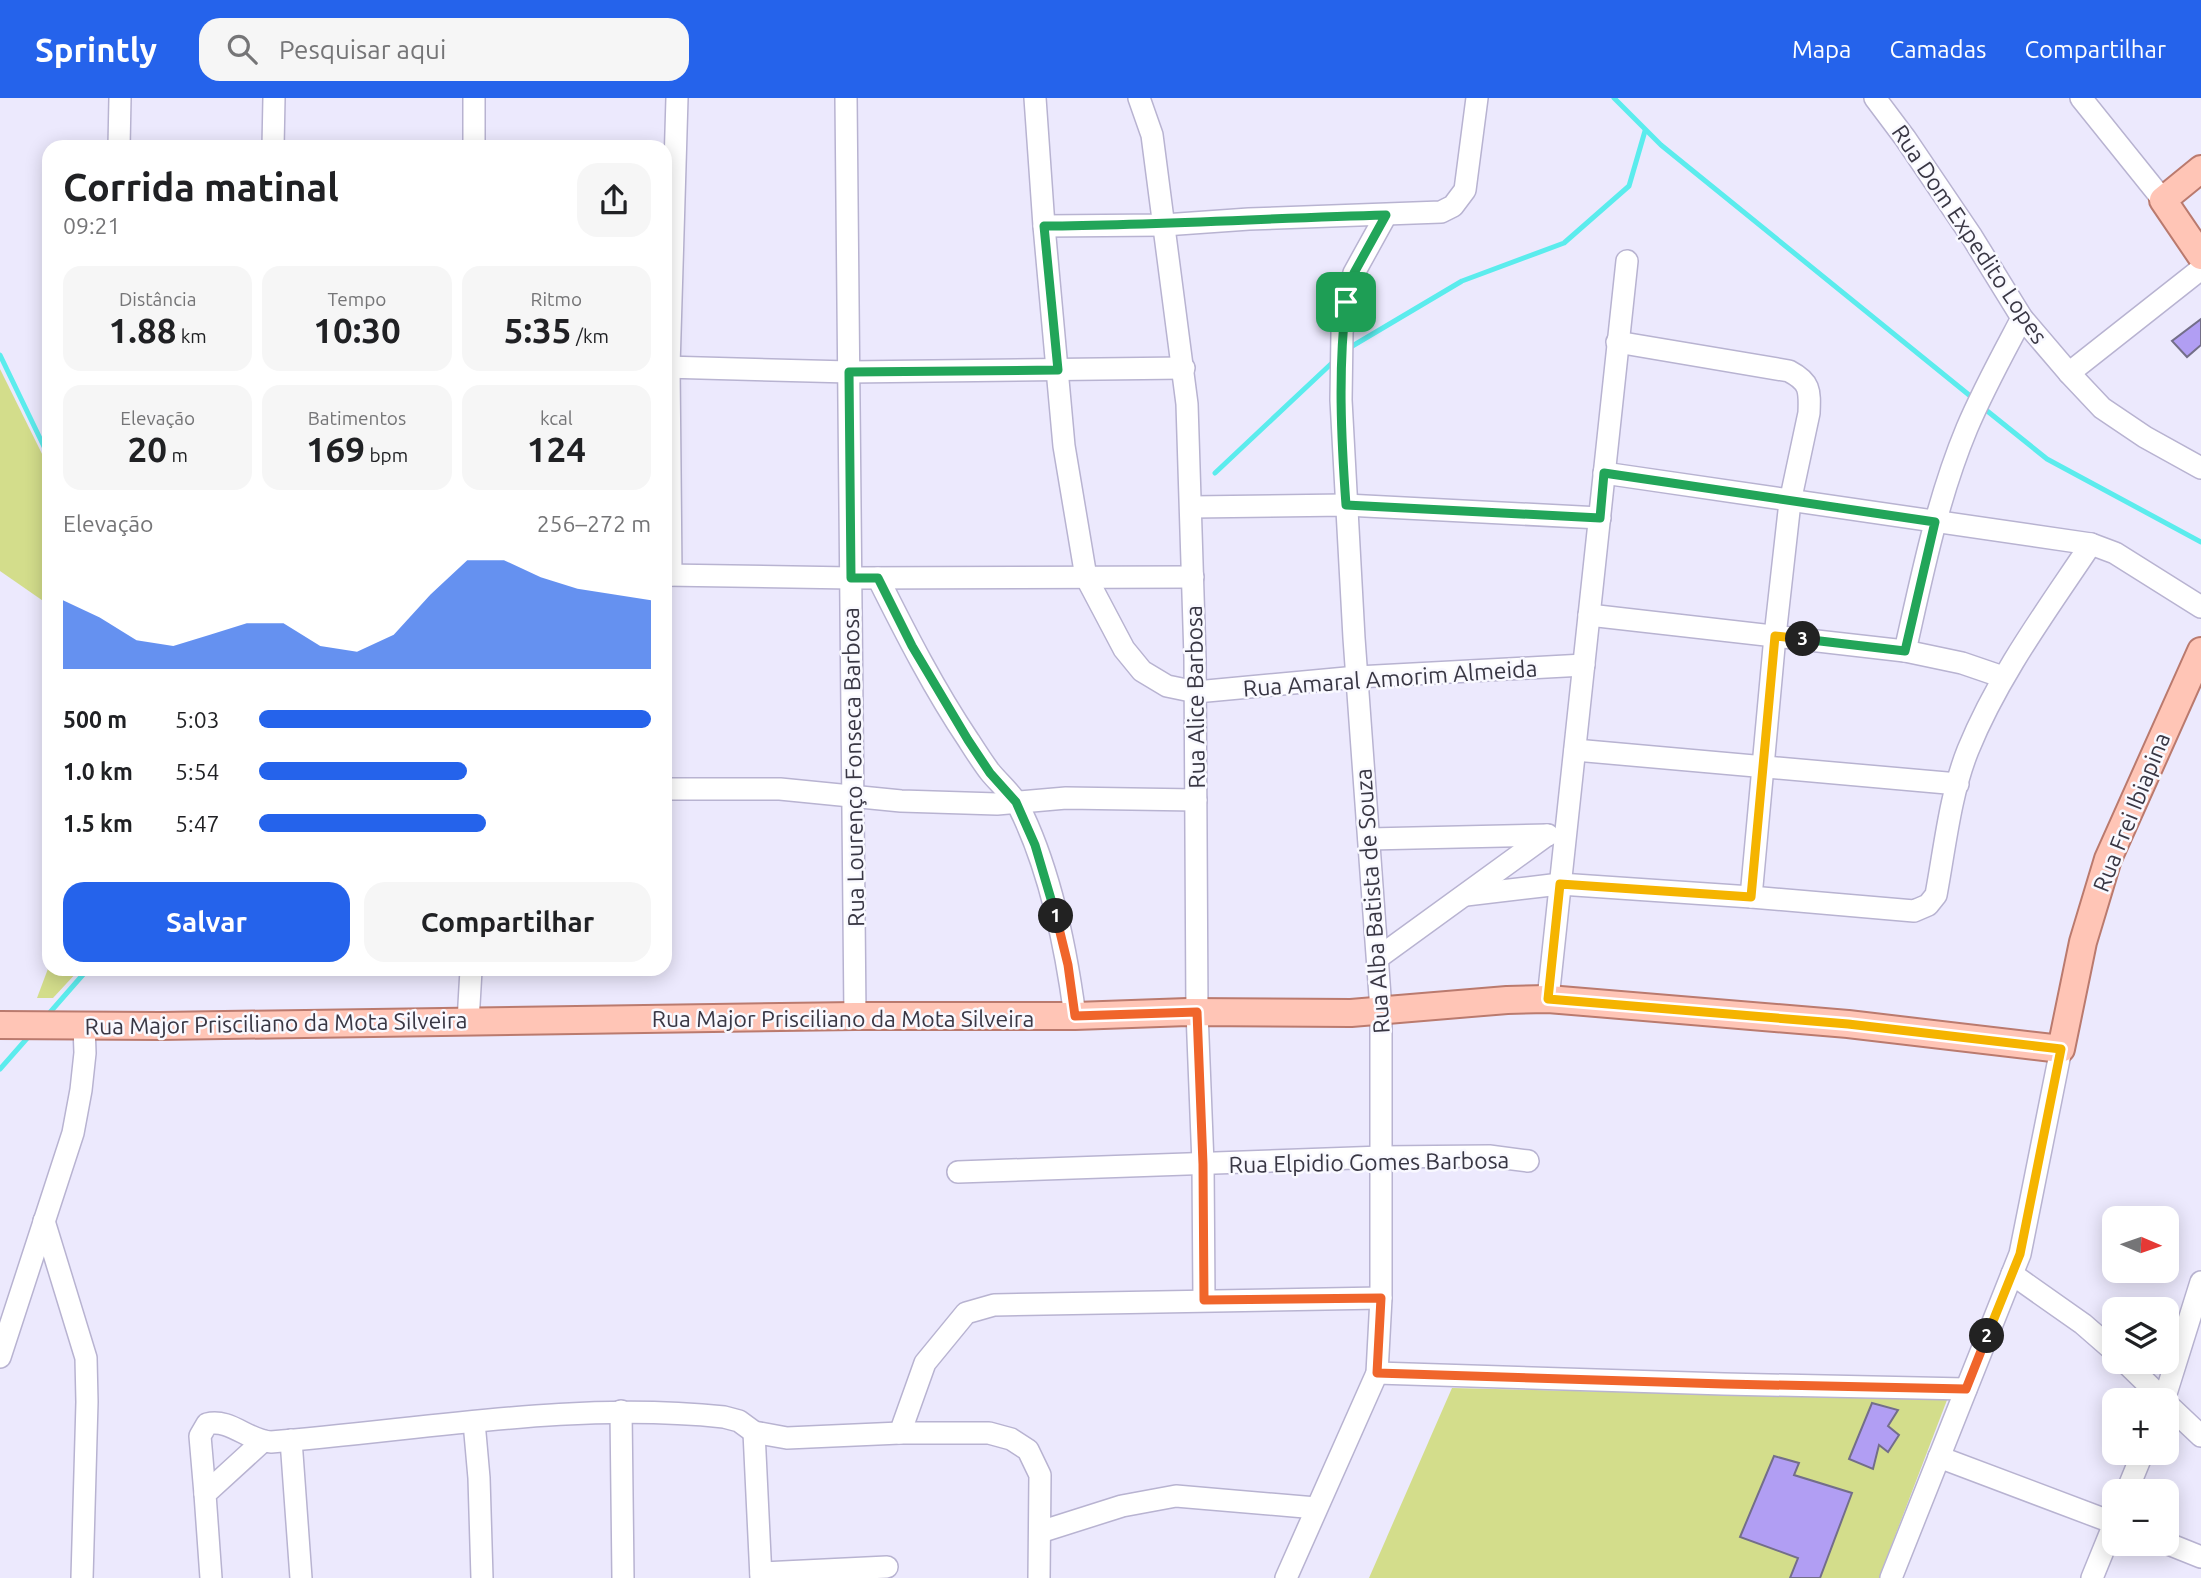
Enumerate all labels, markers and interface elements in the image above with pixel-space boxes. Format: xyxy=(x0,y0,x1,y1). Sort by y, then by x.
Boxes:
search box xyxy=(199,18,689,81)
icon: search xyxy=(223,30,261,68)
text: Sprintly xyxy=(35,31,157,68)
text: Pesquisar aqui xyxy=(279,35,446,64)
text: Mapa xyxy=(1792,36,1851,63)
text: Camadas xyxy=(1889,36,1986,63)
text: Compartilhar xyxy=(2024,36,2166,63)
street label: Rua Dom Expedito Lopes xyxy=(1887,120,2053,348)
button: share xyxy=(577,163,651,237)
text: Corrida matinal xyxy=(63,166,339,208)
text: 09:21 xyxy=(63,213,121,238)
pin xyxy=(1316,272,1376,332)
icon: arrive xyxy=(1327,283,1365,321)
text: Distância xyxy=(119,288,196,310)
text: Tempo xyxy=(328,288,386,310)
text: Ritmo xyxy=(531,288,582,310)
text: 1.88 xyxy=(109,310,176,350)
text: 10:30 xyxy=(313,310,401,350)
text: 5:35 xyxy=(504,310,572,350)
text: km xyxy=(176,325,207,347)
text: /km xyxy=(572,325,609,347)
text: Elevação xyxy=(120,407,195,429)
text: Batimentos xyxy=(308,407,406,429)
text: kcal xyxy=(540,407,573,429)
text: 20 xyxy=(128,429,167,469)
text: 169 xyxy=(306,429,365,469)
text: 124 xyxy=(527,429,586,469)
text: m xyxy=(167,444,188,466)
text: bpm xyxy=(365,444,408,466)
text: Elevação xyxy=(63,511,154,536)
text: 256–272 m xyxy=(537,511,651,536)
street label: Rua Alice Barbosa xyxy=(1181,605,1209,789)
street label: Rua Lourenço Fonseca Barbosa xyxy=(838,607,868,927)
pin: 3 xyxy=(1786,622,1820,656)
text: 3 xyxy=(1797,627,1808,649)
street label: Rua Amaral Amorim Almeida xyxy=(1242,655,1538,701)
text: 500 m xyxy=(63,707,127,732)
text: 5:03 xyxy=(175,707,220,732)
street label: Rua Frei Ibiapina xyxy=(2088,729,2174,895)
text: 1.0 km xyxy=(63,759,133,784)
text: 5:54 xyxy=(175,759,220,784)
street label: Rua Alba Batista de Souza xyxy=(1350,768,1394,1034)
text: 1.5 km xyxy=(63,811,133,836)
text: 5:47 xyxy=(175,811,220,836)
button: Salvar xyxy=(63,882,350,962)
button: Compartilhar xyxy=(364,882,651,962)
pin: 1 xyxy=(1038,898,1074,934)
text: 1 xyxy=(1050,904,1061,926)
street label: Rua Major Prisciliano da Mota Silveira xyxy=(652,1006,1034,1031)
street label: Rua Major Prisciliano da Mota Silveira xyxy=(84,1007,468,1039)
street label: Rua Elpidio Gomes Barbosa xyxy=(1228,1147,1510,1177)
north arrow xyxy=(2102,1206,2179,1283)
map controls xyxy=(2102,1206,2179,1556)
button: layers xyxy=(2102,1297,2179,1374)
pin: 2 xyxy=(1969,1318,2004,1354)
text: 2 xyxy=(1981,1324,1992,1346)
button: + xyxy=(2102,1388,2179,1465)
button: − xyxy=(2102,1479,2179,1556)

